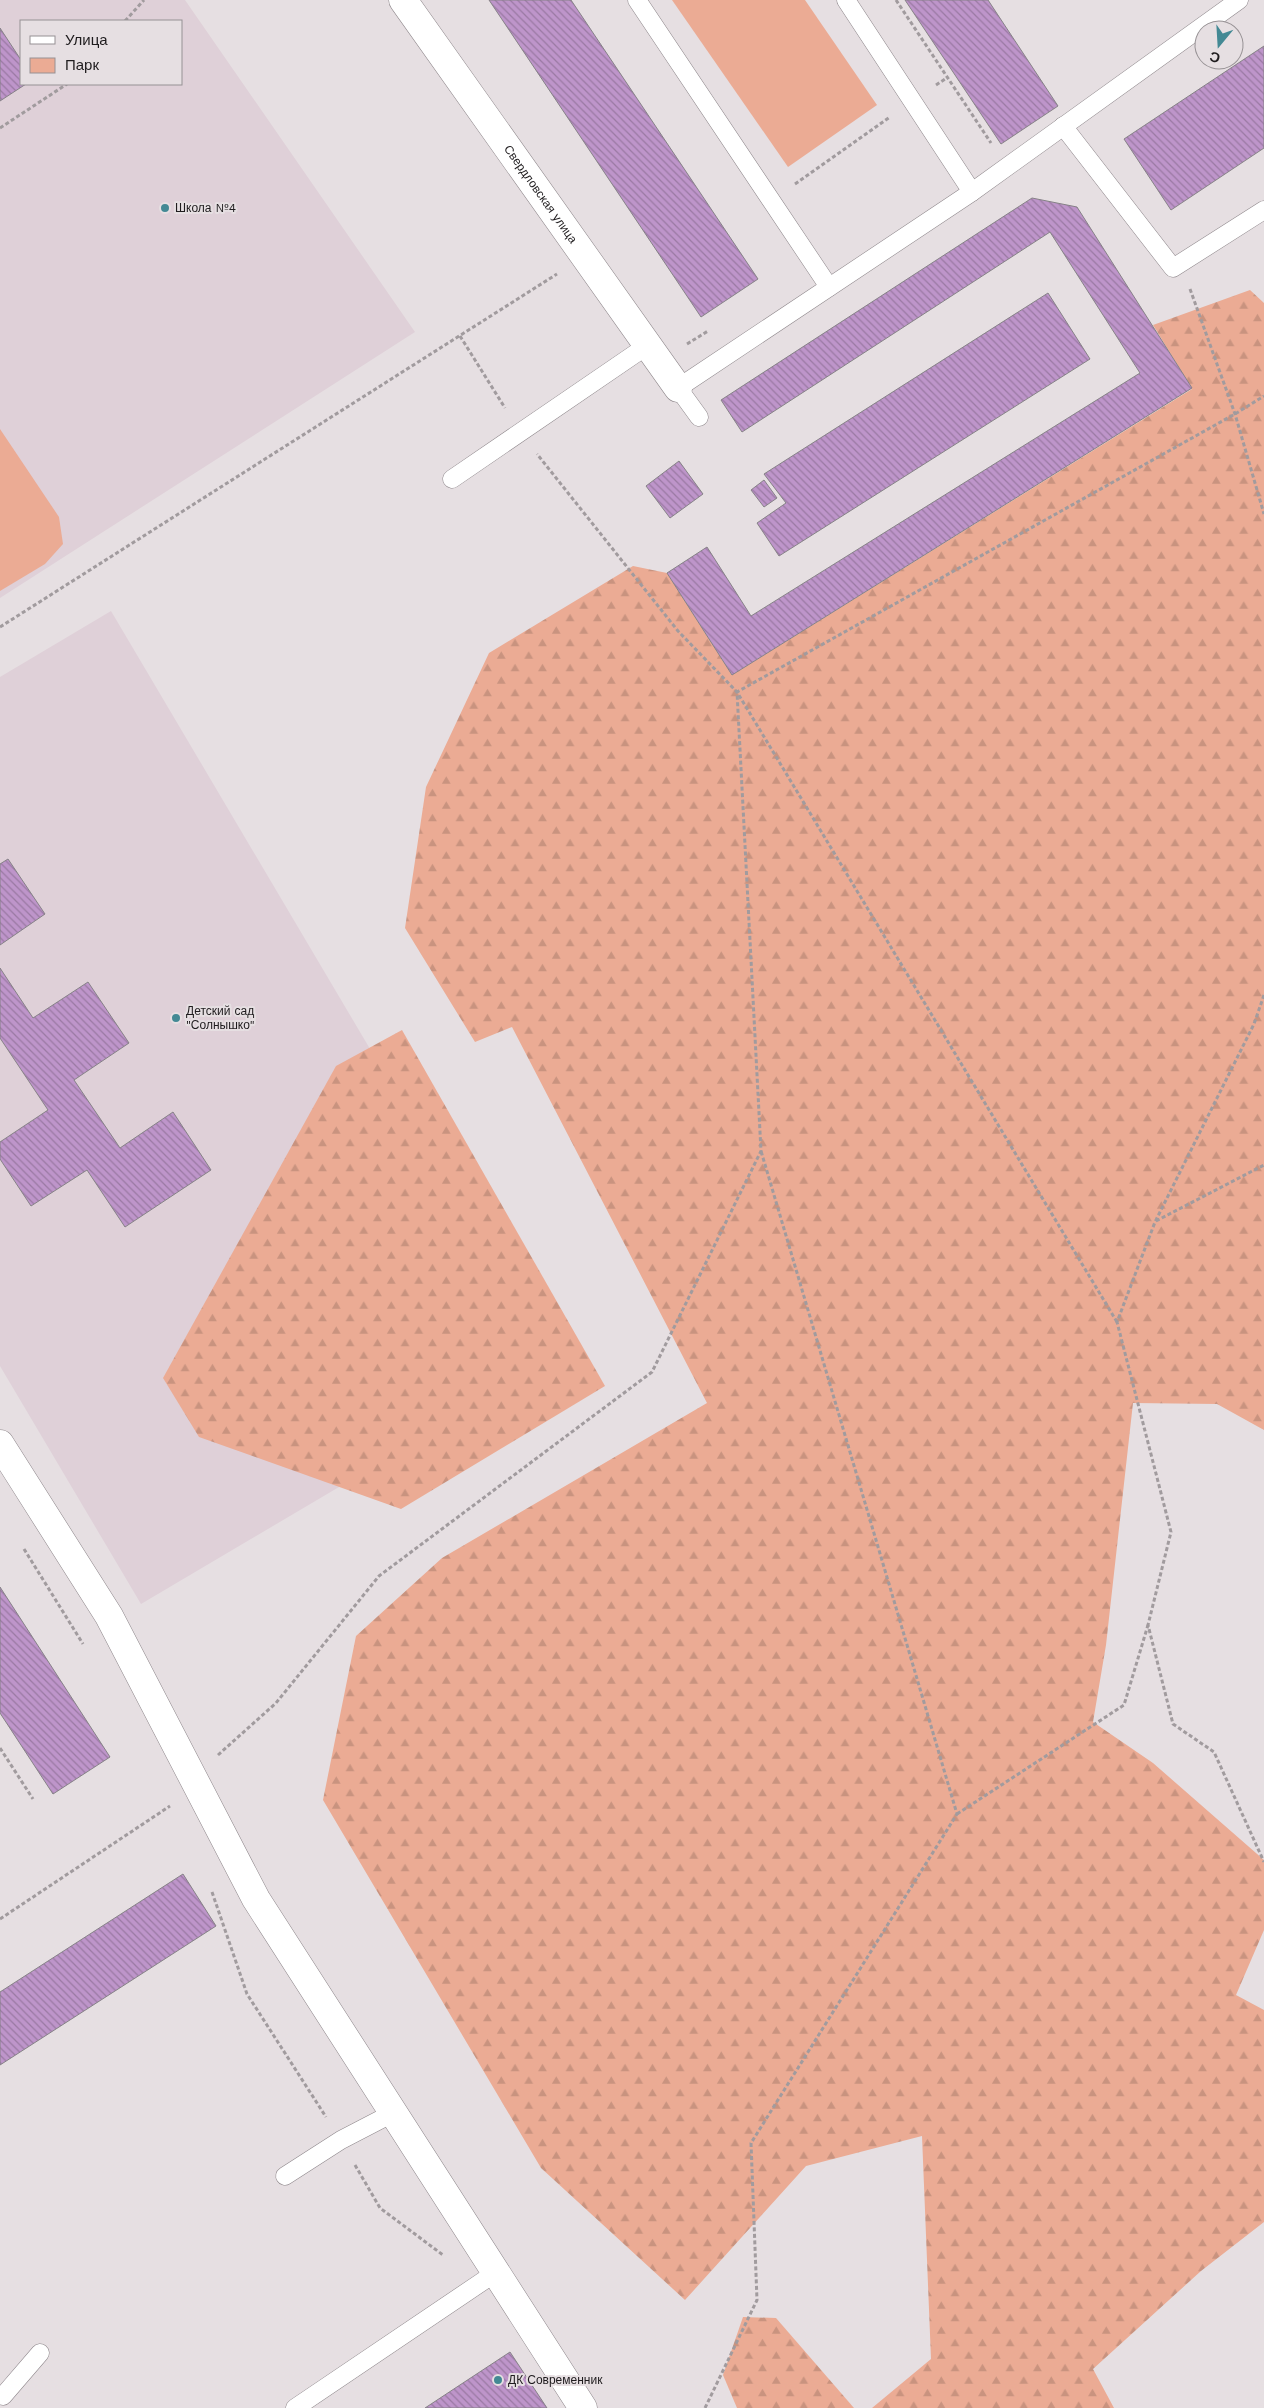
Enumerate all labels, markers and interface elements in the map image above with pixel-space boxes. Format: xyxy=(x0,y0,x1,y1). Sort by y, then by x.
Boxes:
legend xyxy=(20,20,182,85)
north arrow xyxy=(1194,20,1244,70)
text: Улица xyxy=(65,31,108,49)
text: С xyxy=(1208,48,1222,67)
text: Парк xyxy=(65,56,99,74)
street label: Свердловская улица xyxy=(501,142,580,246)
place label: Школа №4 xyxy=(175,201,236,215)
marker: Школа №4 xyxy=(159,202,171,214)
place label: Детский сад "Солнышко" xyxy=(186,1004,255,1032)
marker: Детский сад "Солнышко" xyxy=(170,1012,182,1024)
place label: ДК Современник xyxy=(508,2373,603,2387)
marker: ДК Современник xyxy=(492,2374,504,2386)

